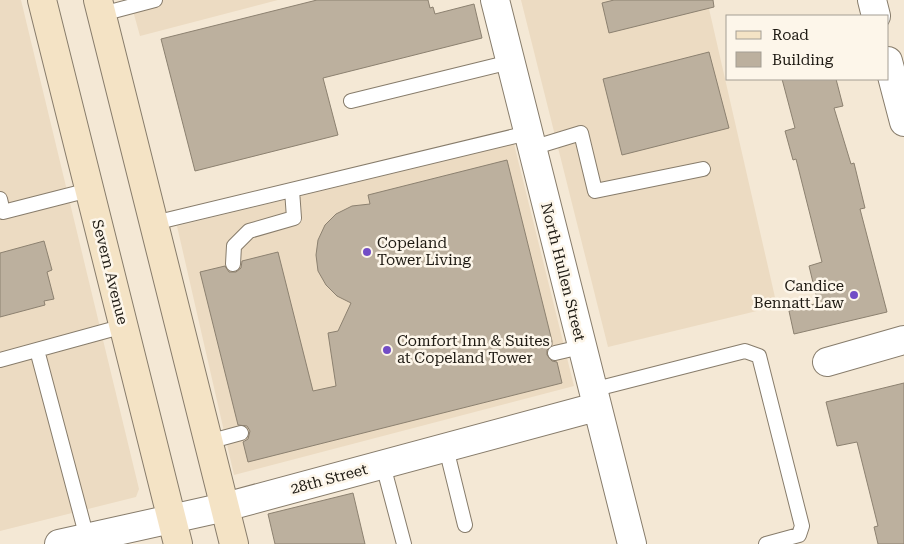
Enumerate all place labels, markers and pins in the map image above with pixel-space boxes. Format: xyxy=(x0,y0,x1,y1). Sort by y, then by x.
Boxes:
place label: Copeland Tower Living xyxy=(377,234,471,269)
marker: Copeland Tower Living xyxy=(361,246,373,258)
place label: Candice Bennatt Law xyxy=(754,277,845,312)
marker: Candice Bennatt Law xyxy=(848,289,860,301)
place label: Comfort Inn & Suites at Copeland Tower xyxy=(397,332,550,367)
marker: Comfort Inn & Suites at Copeland Tower xyxy=(381,344,393,356)

